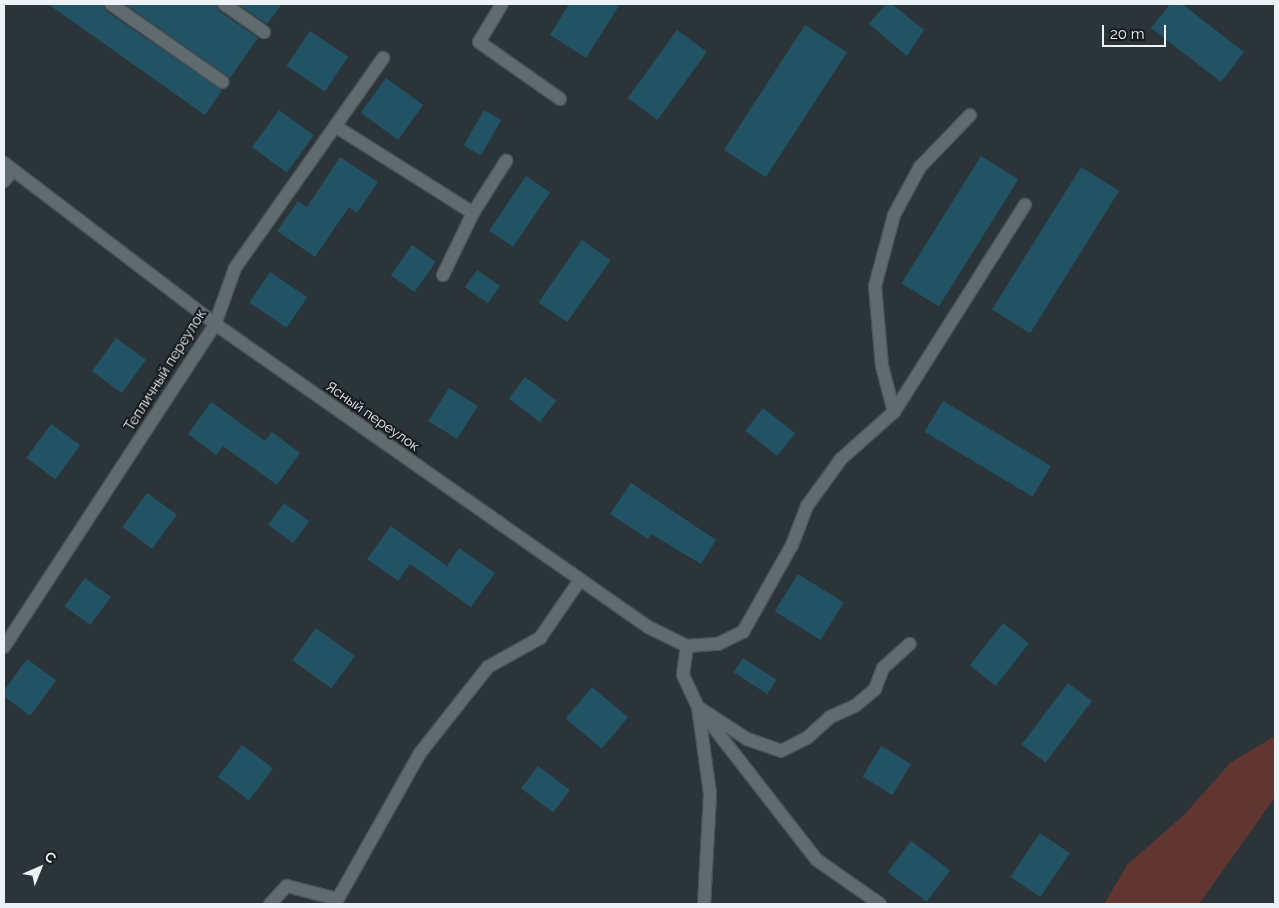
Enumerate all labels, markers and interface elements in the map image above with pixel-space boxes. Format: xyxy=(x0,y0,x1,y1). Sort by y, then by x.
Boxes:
scale bar xyxy=(1104,15,1168,47)
text: 20 m xyxy=(1110,25,1145,43)
street label: Тепличный переулок xyxy=(121,306,209,434)
street label: Ясный переулок xyxy=(323,378,423,454)
north arrow xyxy=(15,843,65,893)
text: С xyxy=(41,848,59,866)

